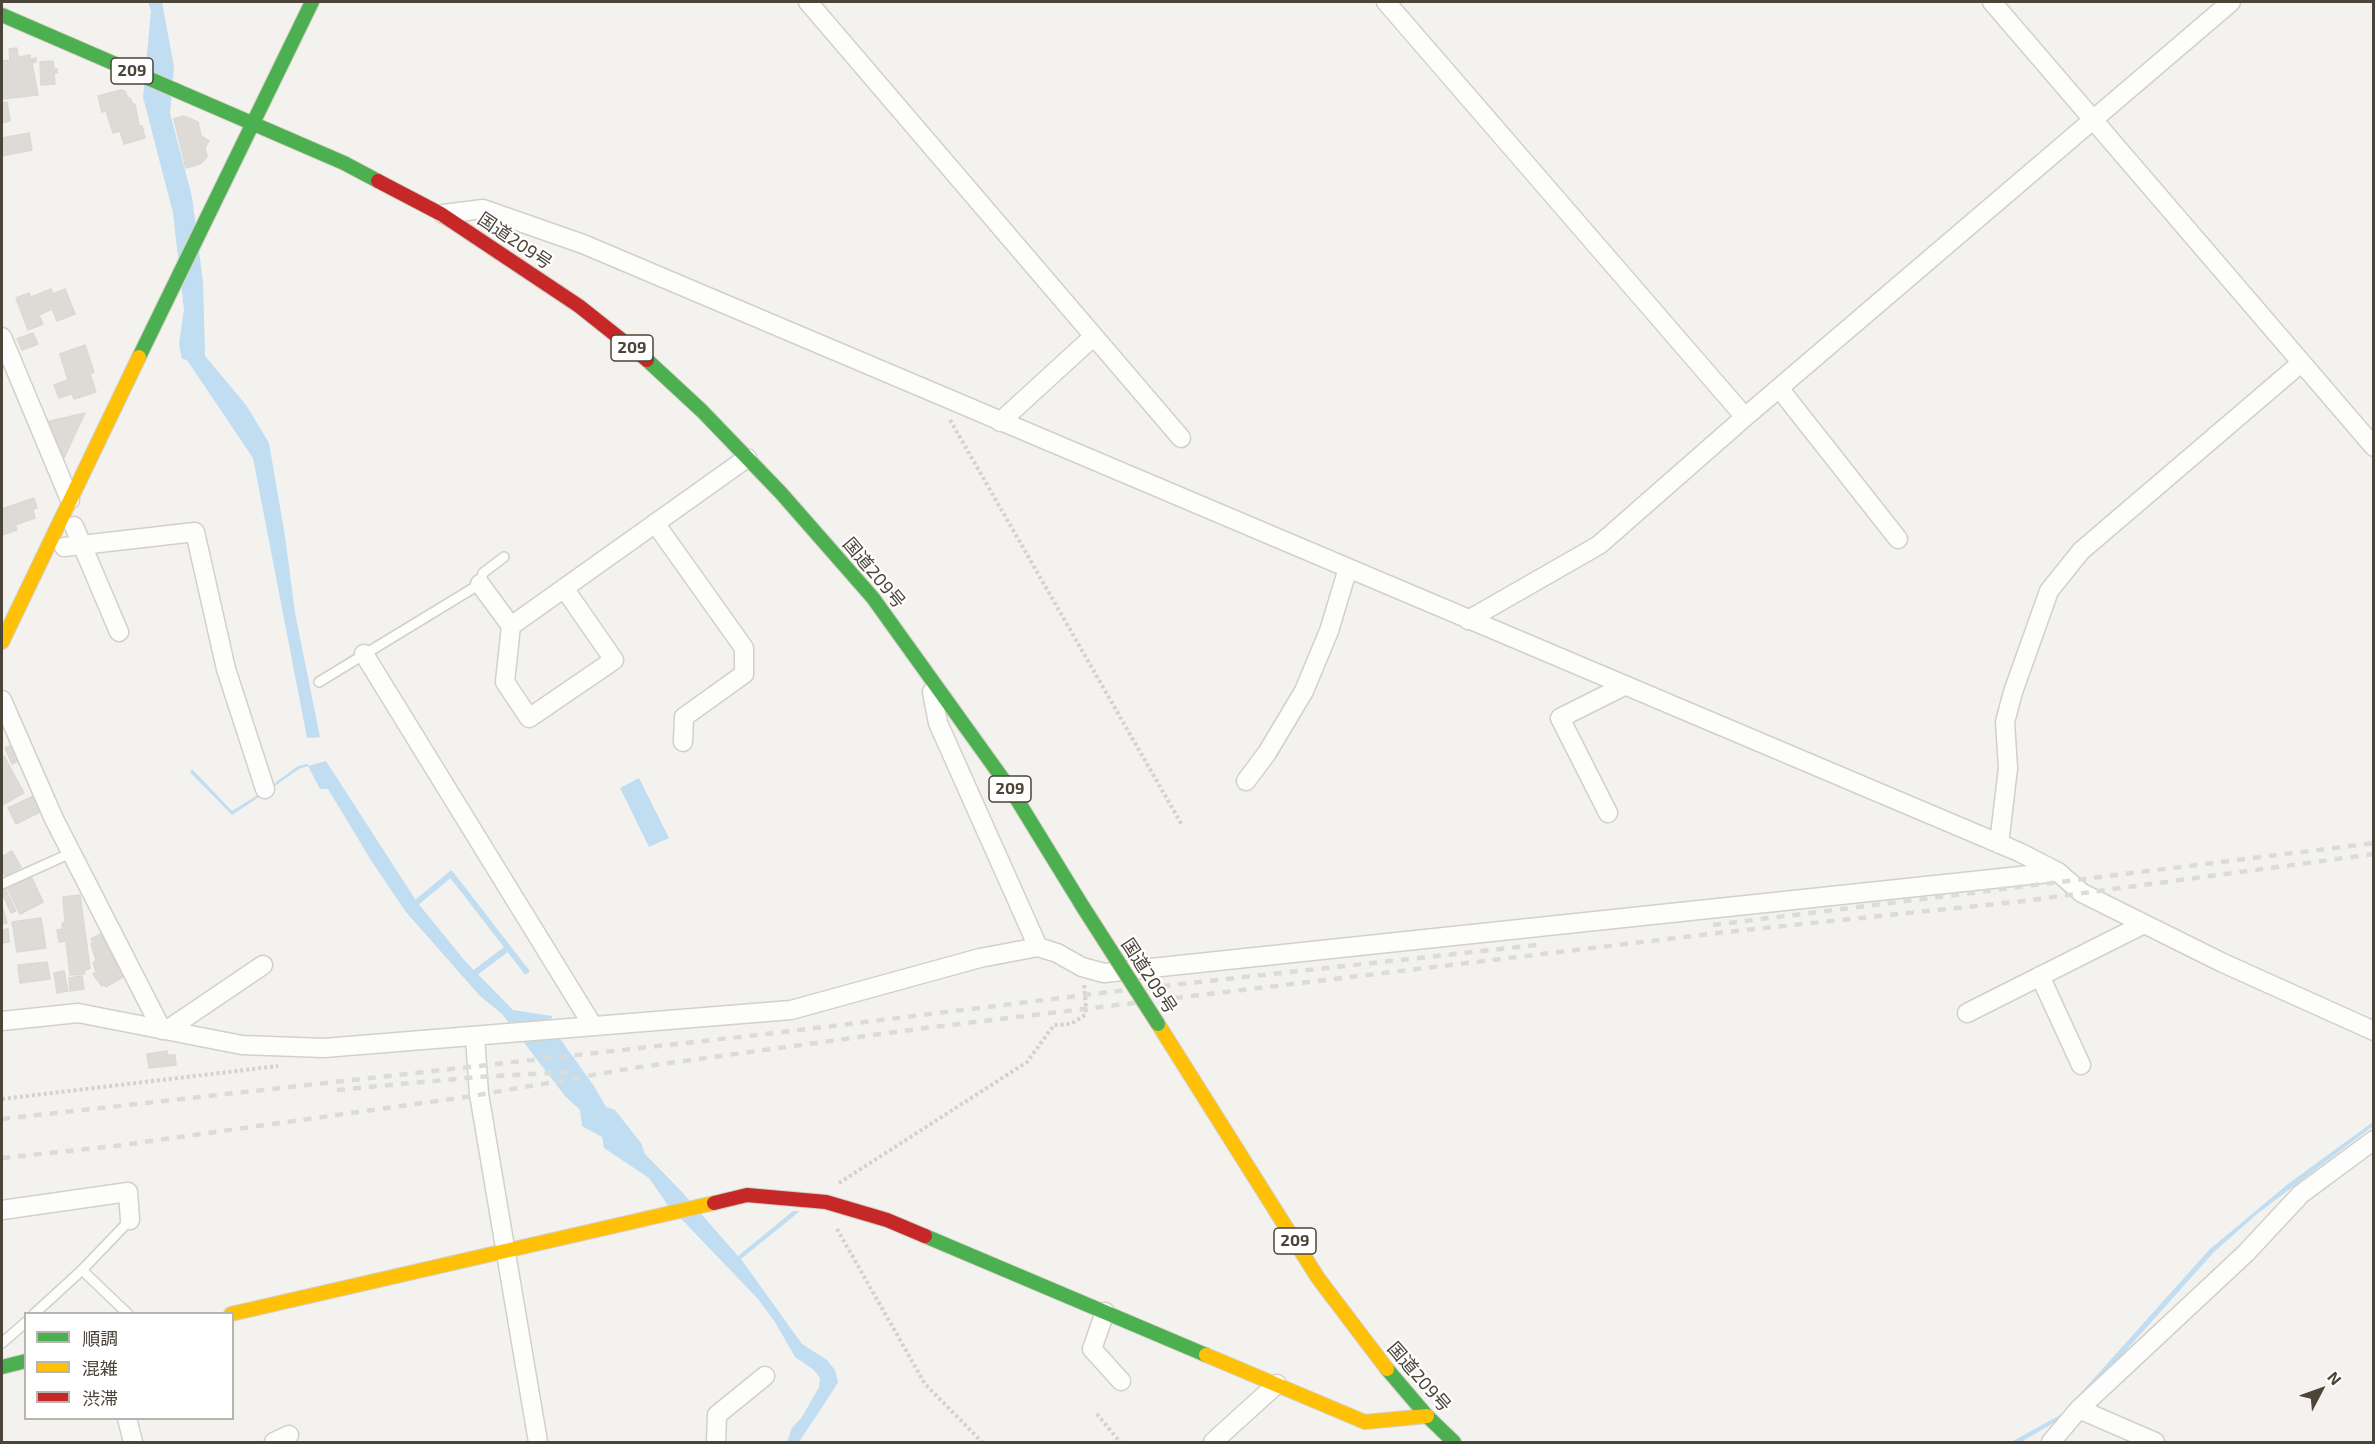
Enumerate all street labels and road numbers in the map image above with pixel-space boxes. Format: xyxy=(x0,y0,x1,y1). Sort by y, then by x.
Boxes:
road number: 209 xyxy=(111,58,153,84)
street label: 国道209号 xyxy=(474,208,556,274)
road number: 209 xyxy=(611,335,653,361)
street label: 国道209号 xyxy=(838,533,910,613)
road number: 209 xyxy=(989,776,1031,802)
street label: 国道209号 xyxy=(1117,934,1181,1018)
road number: 209 xyxy=(1274,1228,1316,1254)
street label: 国道209号 xyxy=(1383,1338,1455,1416)

